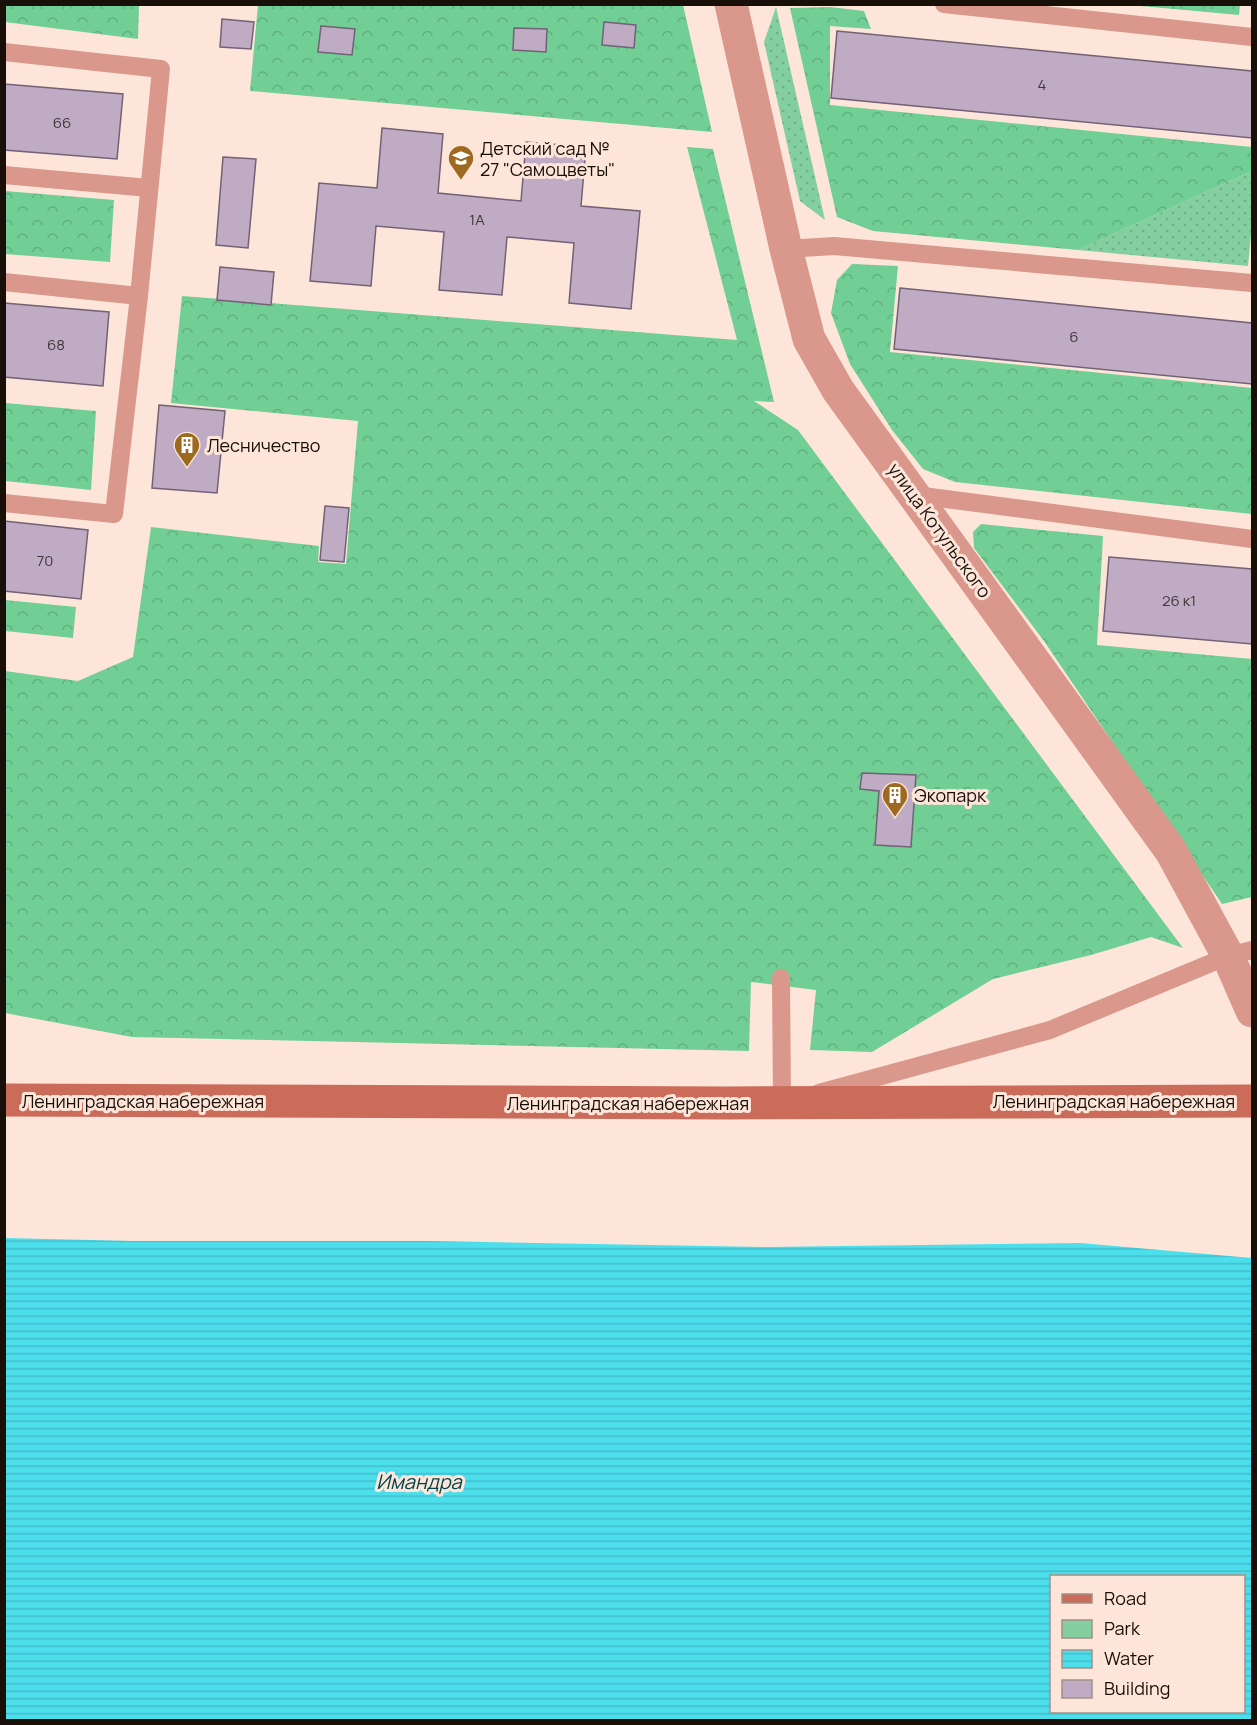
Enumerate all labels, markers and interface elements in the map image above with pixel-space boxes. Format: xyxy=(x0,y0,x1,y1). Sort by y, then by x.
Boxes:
house number: 4 xyxy=(1038,74,1047,95)
house number: 66 xyxy=(53,112,71,133)
place label: Детский сад № 27 "Самоцветы" xyxy=(480,136,615,181)
school or university icon: Детский сад № 27 "Самоцветы" xyxy=(446,143,476,181)
house number: 1А xyxy=(469,209,485,230)
house number: 6 xyxy=(1069,326,1079,347)
house number: 68 xyxy=(47,334,65,355)
building icon: Лесничество xyxy=(172,430,202,468)
place label: Лесничество xyxy=(207,433,320,457)
street label: улица Котульского xyxy=(883,458,997,602)
house number: 70 xyxy=(37,550,53,571)
house number: 26 к1 xyxy=(1162,590,1196,611)
building icon: Экопарк xyxy=(880,780,910,818)
place label: Экопарк xyxy=(914,783,987,807)
street label: Ленинградская набережная xyxy=(22,1089,264,1113)
street label: Ленинградская набережная xyxy=(993,1089,1235,1113)
street label: Ленинградская набережная xyxy=(507,1091,749,1115)
water label: Имандра xyxy=(376,1468,463,1495)
legend xyxy=(1050,1575,1245,1713)
text: Road xyxy=(1104,1586,1147,1610)
text: Park xyxy=(1104,1616,1141,1640)
text: Water xyxy=(1104,1646,1154,1670)
text: Building xyxy=(1104,1676,1170,1700)

